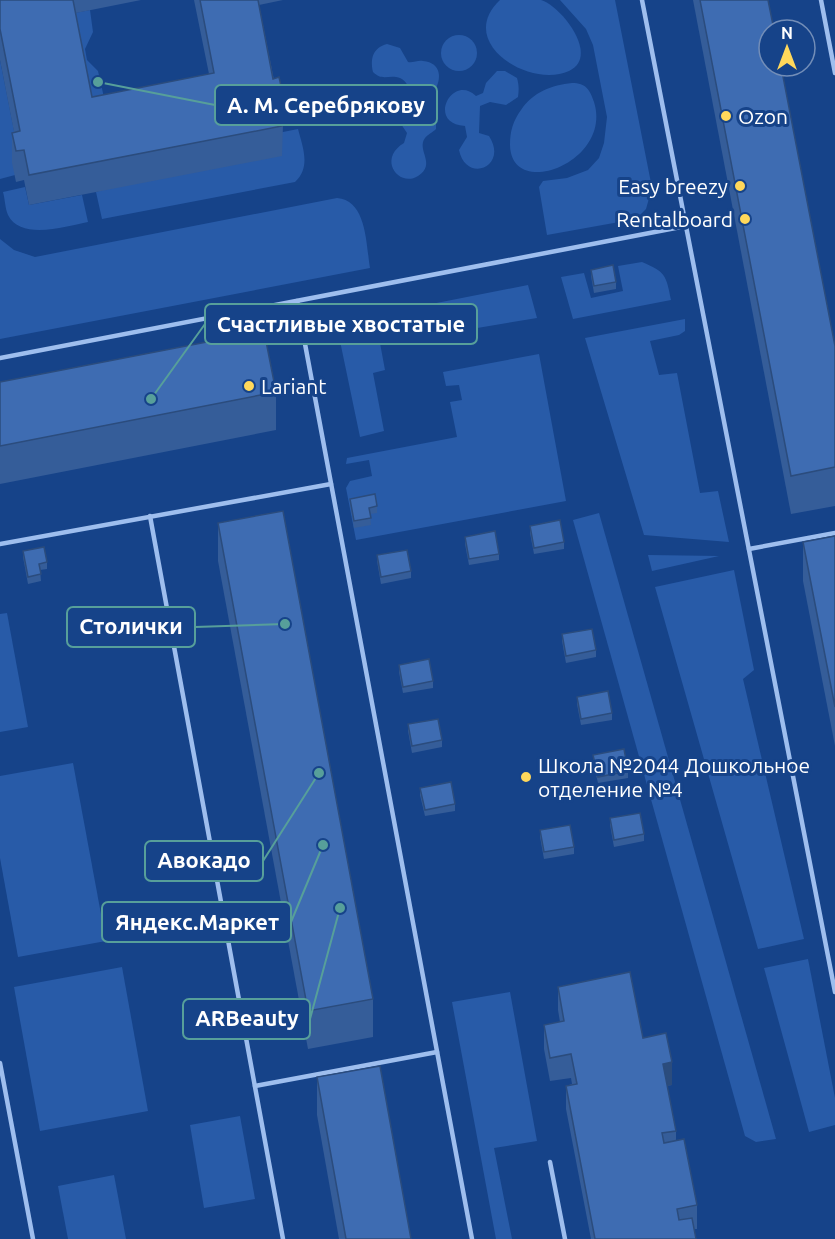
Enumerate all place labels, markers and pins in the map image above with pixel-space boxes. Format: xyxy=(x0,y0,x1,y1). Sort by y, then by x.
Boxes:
callout: А. М. Серебрякову xyxy=(215,85,437,125)
place label: Ozon xyxy=(738,104,788,128)
marker: Ozon xyxy=(719,109,733,123)
place label: Easy breezy xyxy=(618,174,728,198)
marker: Easy breezy xyxy=(733,179,747,193)
place label: Rentalboard xyxy=(616,207,733,231)
marker: Rentalboard xyxy=(738,212,752,226)
callout: Счастливые хвостатые xyxy=(205,304,477,344)
place label: Lariant xyxy=(261,374,327,398)
marker: Lariant xyxy=(242,379,256,393)
callout: Столички xyxy=(67,607,195,647)
place label: Школа №2044 Дошкольное отделение №4 xyxy=(538,753,810,801)
marker: Школа №2044 Дошкольное отделение №4 xyxy=(519,770,533,784)
callout: Авокадо xyxy=(145,841,263,881)
callout: Яндекс.Маркет xyxy=(102,902,291,942)
callout: ARBeauty xyxy=(183,999,310,1039)

